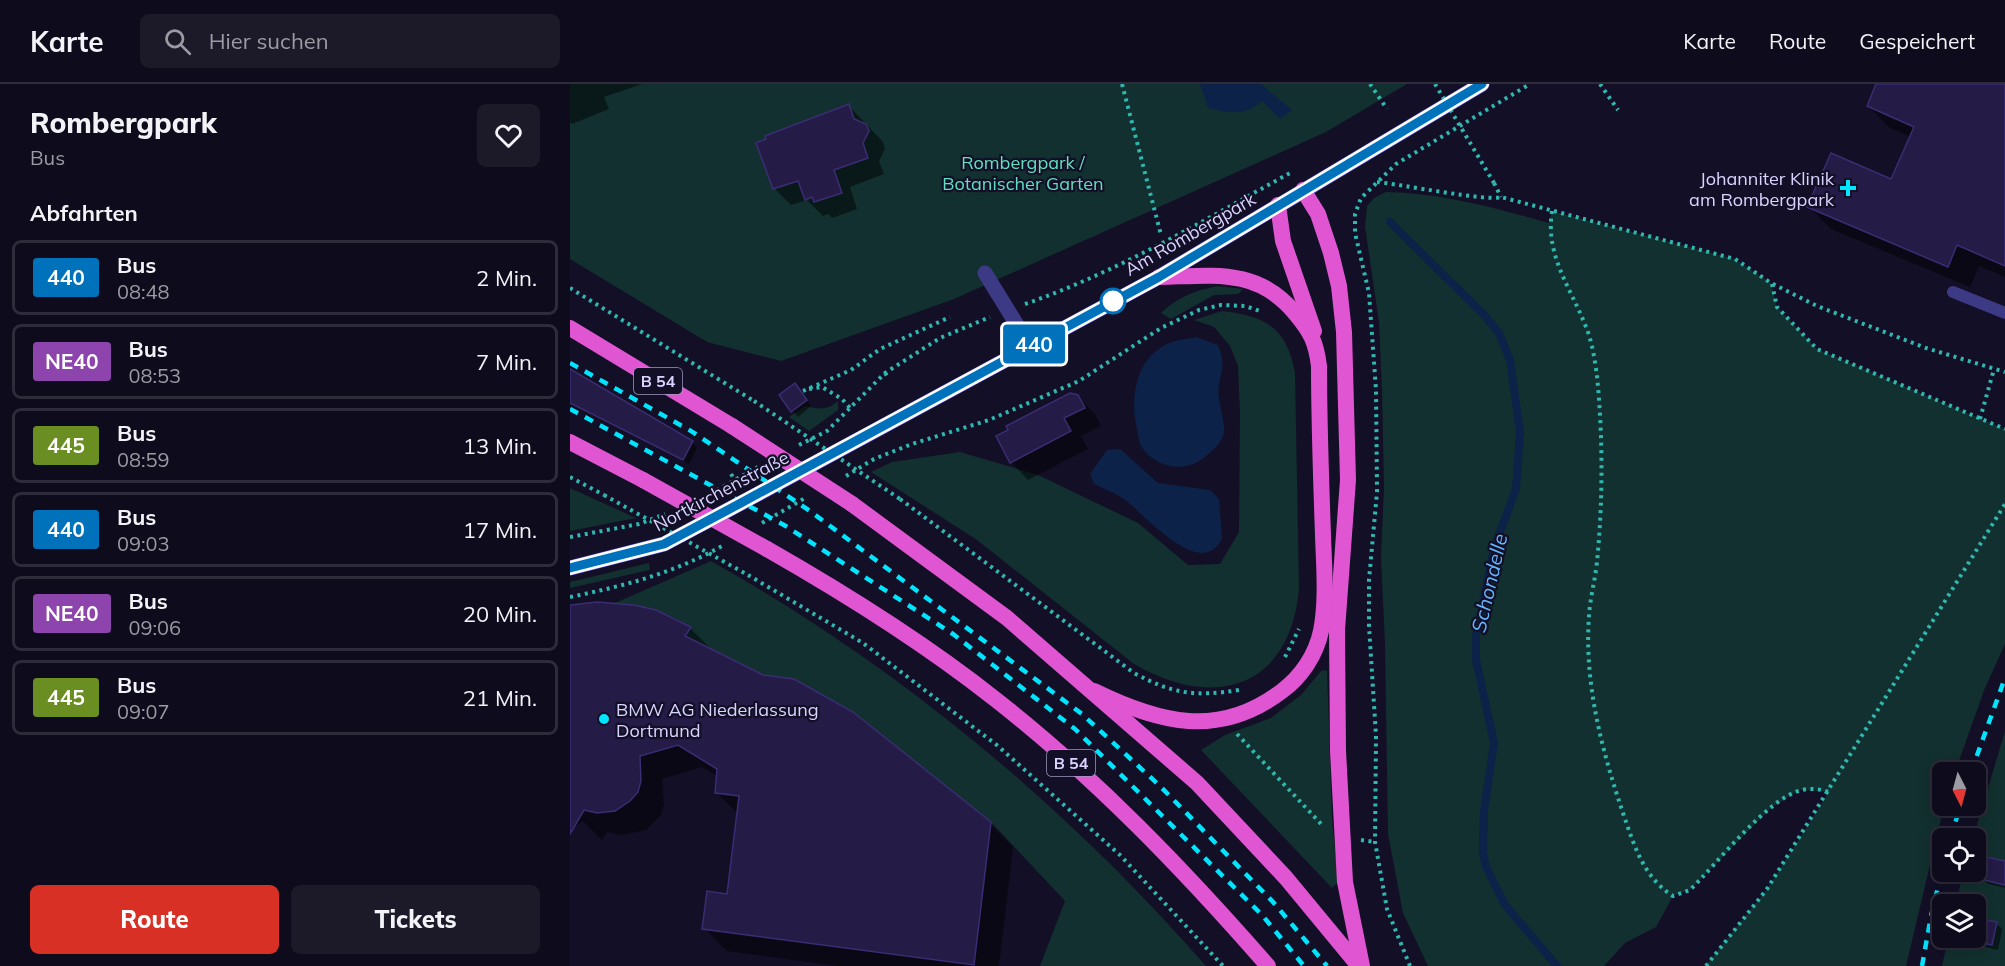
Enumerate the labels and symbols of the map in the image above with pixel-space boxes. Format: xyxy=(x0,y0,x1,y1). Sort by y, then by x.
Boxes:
park label: Rombergpark / Botanischer Garten xyxy=(942,151,1104,195)
place label: Johanniter Klinik am Rombergpark xyxy=(1689,167,1835,211)
marker: Johanniter Klinik am Rombergpark xyxy=(1839,179,1857,197)
street label: Am Rombergpark xyxy=(1120,187,1260,281)
unlabelled marker xyxy=(1100,288,1126,314)
line badge: 440 xyxy=(1000,324,1068,364)
road number: B 54 xyxy=(634,368,682,394)
street label: Nortkirchenstraße xyxy=(649,446,793,536)
water label: Schondelle xyxy=(1466,531,1513,635)
place label: BMW AG Niederlassung Dortmund xyxy=(616,698,819,742)
marker: BMW AG Niederlassung Dortmund xyxy=(597,712,611,726)
road number: B 54 xyxy=(1047,750,1095,776)
north arrow xyxy=(1932,762,1986,816)

